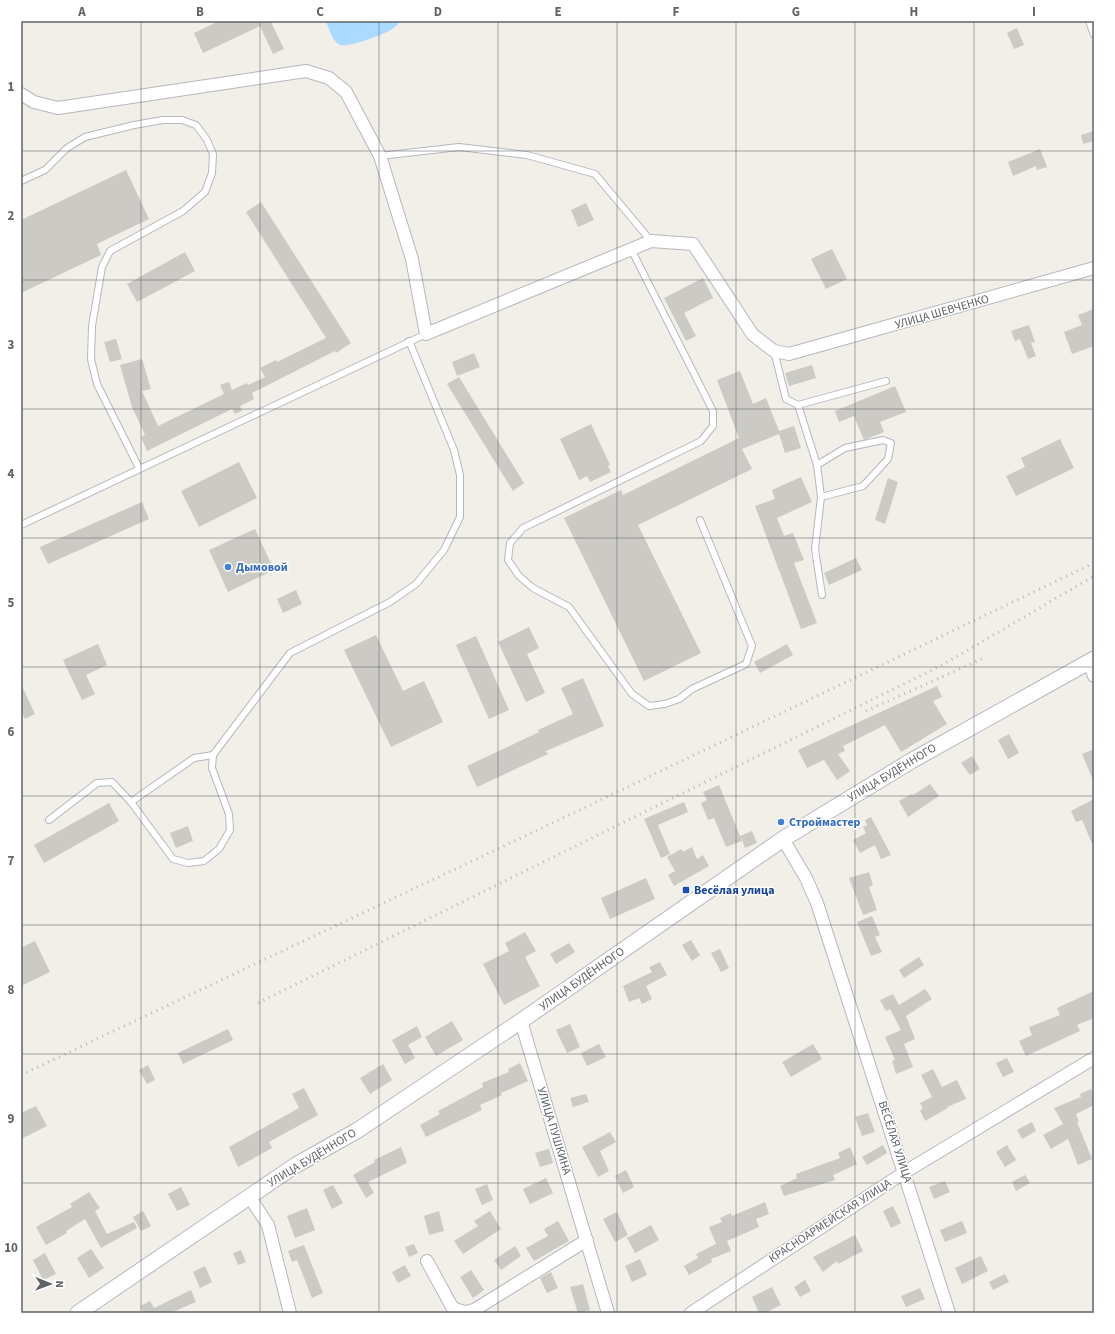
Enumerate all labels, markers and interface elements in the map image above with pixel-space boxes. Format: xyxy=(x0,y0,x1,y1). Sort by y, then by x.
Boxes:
text: A xyxy=(77,3,86,21)
text: B xyxy=(196,3,204,21)
text: C xyxy=(316,3,324,21)
text: D xyxy=(434,3,442,21)
text: E xyxy=(554,3,562,21)
text: F xyxy=(673,3,680,21)
text: G xyxy=(792,3,800,21)
text: H xyxy=(910,3,918,21)
text: I xyxy=(1032,3,1036,21)
text: 1 xyxy=(8,78,15,96)
text: 2 xyxy=(8,207,15,225)
street label: УЛИЦА ШЕВЧЕНКО xyxy=(893,290,991,334)
text: 3 xyxy=(8,336,15,354)
text: 4 xyxy=(8,465,15,483)
place label: Дымовой xyxy=(236,559,288,576)
marker: Дымовой xyxy=(223,562,233,572)
text: 5 xyxy=(8,594,15,612)
text: 6 xyxy=(8,723,15,741)
street label: УЛИЦА БУДЁННОГО xyxy=(844,740,940,806)
place label: Строймастер xyxy=(789,814,861,831)
marker: Строймастер xyxy=(776,817,786,827)
text: 7 xyxy=(8,852,15,870)
place label: Весёлая улица xyxy=(694,882,775,899)
marker: Весёлая улица xyxy=(681,885,691,895)
street label: УЛИЦА БУДЁННОГО xyxy=(536,943,628,1015)
text: 8 xyxy=(8,981,15,999)
street label: УЛИЦА ПУШКИНА xyxy=(533,1085,576,1178)
street label: ВЕСЁЛАЯ УЛИЦА xyxy=(874,1099,916,1186)
text: 9 xyxy=(8,1110,15,1128)
street label: УЛИЦА БУДЁННОГО xyxy=(264,1125,360,1191)
street label: КРАСНОАРМЕЙСКАЯ УЛИЦА xyxy=(765,1175,895,1267)
text: 10 xyxy=(4,1239,18,1257)
north arrow xyxy=(30,1264,70,1304)
text: N xyxy=(52,1280,67,1288)

